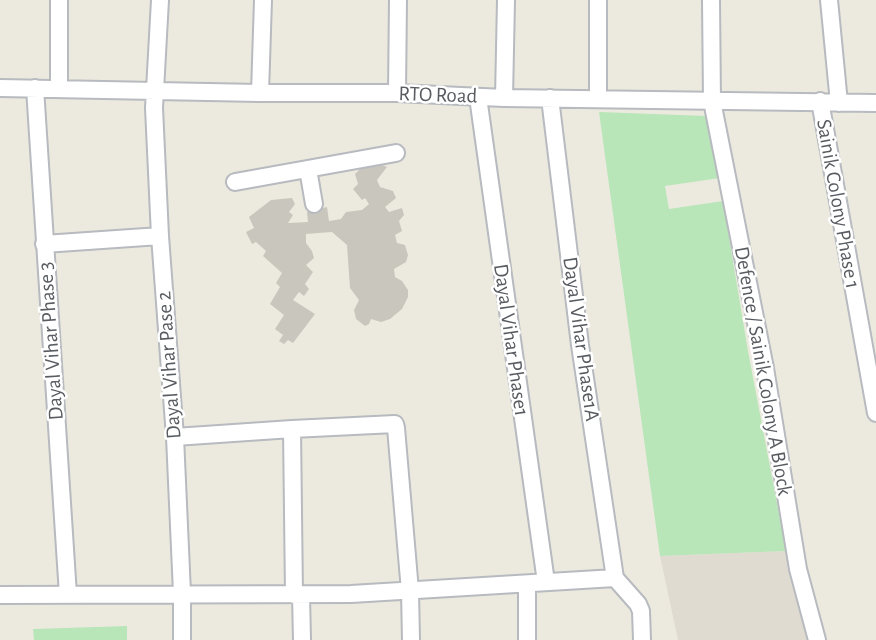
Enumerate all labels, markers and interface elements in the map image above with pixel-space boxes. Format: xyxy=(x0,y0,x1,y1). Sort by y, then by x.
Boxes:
street label: RTO Road xyxy=(398,81,478,109)
street label: Sainik Colony Phase 1 xyxy=(811,117,865,291)
street label: Defence / Sainik Colony A Block xyxy=(729,244,797,498)
street label: Dayal Vihar Phase1A xyxy=(557,255,605,423)
street label: Dayal Vihar Phase 3 xyxy=(33,261,69,421)
street label: Dayal Vihar Phase1 xyxy=(488,262,534,418)
street label: Dayal Vihar Pase 2 xyxy=(151,290,187,440)

